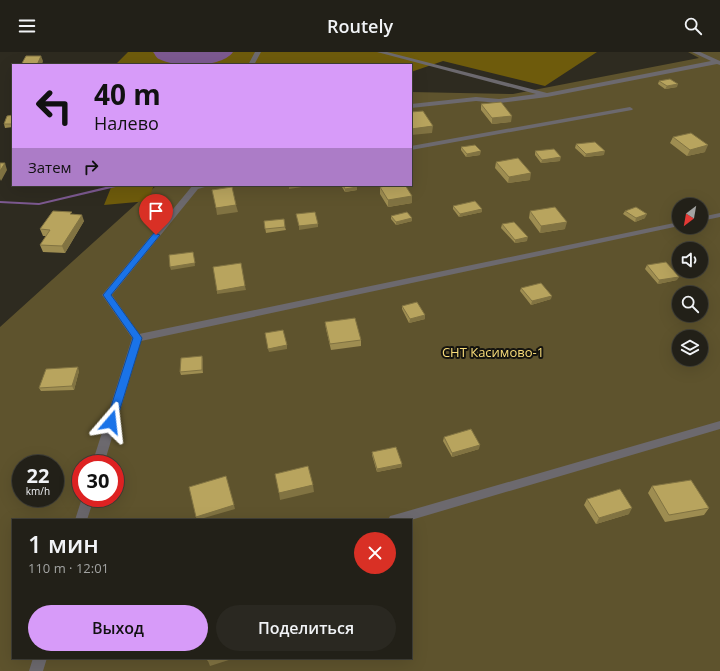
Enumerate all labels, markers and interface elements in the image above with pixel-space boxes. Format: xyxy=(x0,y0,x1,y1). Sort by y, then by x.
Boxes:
text: Routely xyxy=(327,14,393,38)
icon: menu xyxy=(16,15,38,37)
icon: search xyxy=(682,15,704,37)
text: 40 m xyxy=(94,75,161,113)
icon: left xyxy=(28,80,80,132)
text: Налево xyxy=(94,111,159,135)
icon: right xyxy=(80,156,102,178)
text: Затем xyxy=(28,157,72,177)
pin xyxy=(139,194,173,235)
north arrow xyxy=(672,198,708,234)
map controls xyxy=(672,198,708,366)
icon: arrive xyxy=(145,200,167,222)
button: sound xyxy=(672,242,708,278)
button: search xyxy=(672,286,708,322)
button: layers xyxy=(672,330,708,366)
park label: СНТ Касимово-1 xyxy=(442,343,544,361)
position arrow xyxy=(90,401,132,443)
speed limit sign: 30 xyxy=(72,455,124,507)
text: 22 xyxy=(27,462,49,489)
text: km/h xyxy=(26,484,50,498)
text: 1 мин xyxy=(28,527,99,560)
button: close xyxy=(354,532,396,574)
text: 110 m · 12:01 xyxy=(28,559,109,577)
button: Выход xyxy=(28,605,208,651)
button: Поделиться xyxy=(216,605,396,651)

